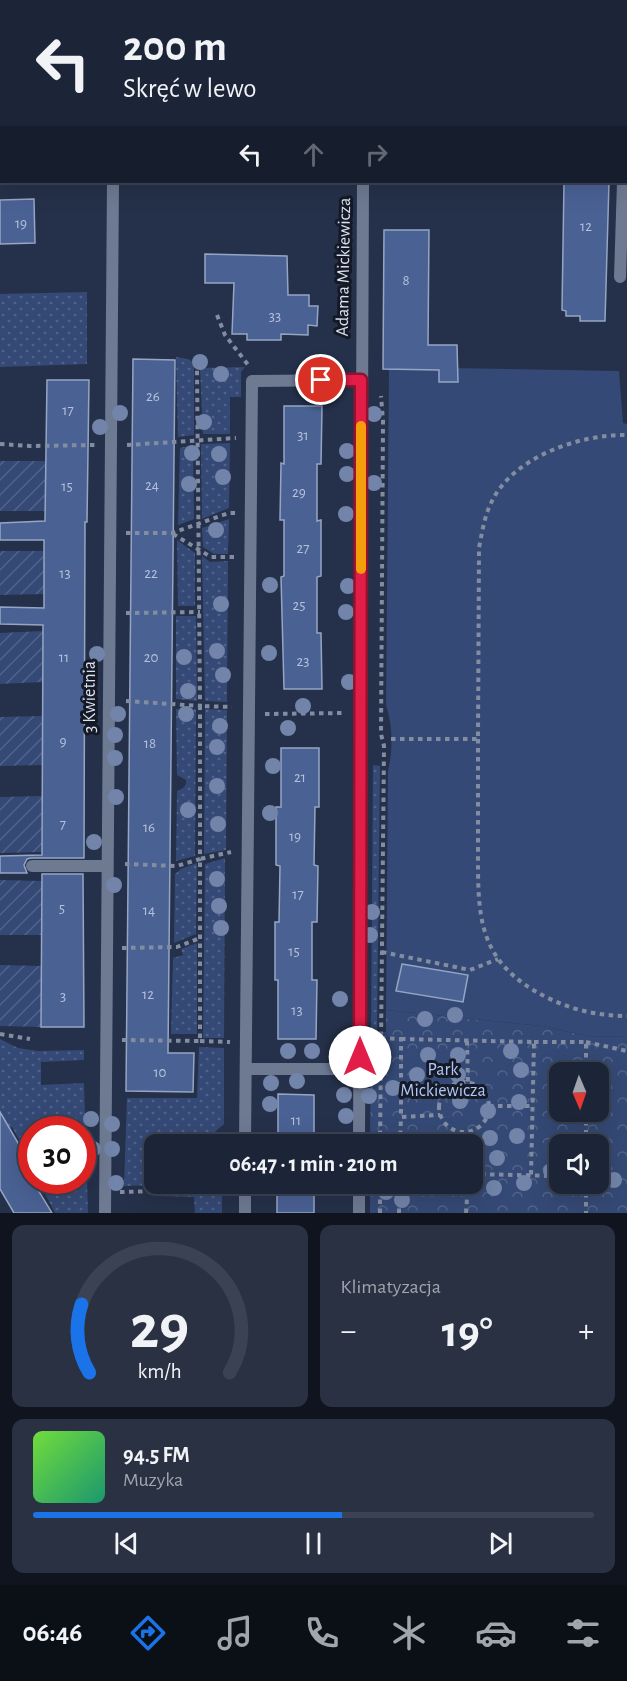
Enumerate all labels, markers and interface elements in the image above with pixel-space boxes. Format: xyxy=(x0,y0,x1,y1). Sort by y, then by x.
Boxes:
icon: left xyxy=(24,24,102,102)
text: 200 m xyxy=(123,26,227,68)
text: Skręć w lewo xyxy=(123,75,257,102)
icon: left xyxy=(234,138,267,171)
icon: ahead xyxy=(297,138,330,171)
icon: right xyxy=(360,138,393,171)
street label: Adama Mickiewicza xyxy=(334,197,354,337)
house number: 19 xyxy=(15,216,27,231)
house number: 12 xyxy=(580,219,592,234)
house number: 8 xyxy=(402,273,410,288)
house number: 33 xyxy=(269,309,281,324)
pin xyxy=(295,354,346,405)
icon: arrive xyxy=(304,363,337,396)
house number: 26 xyxy=(146,389,160,404)
house number: 17 xyxy=(62,403,74,418)
house number: 31 xyxy=(297,428,309,443)
house number: 24 xyxy=(145,478,159,493)
house number: 15 xyxy=(61,479,73,494)
house number: 29 xyxy=(292,485,306,500)
house number: 27 xyxy=(296,541,310,556)
house number: 13 xyxy=(59,566,71,581)
house number: 22 xyxy=(144,566,158,581)
house number: 25 xyxy=(292,598,306,613)
house number: 11 xyxy=(59,650,69,665)
house number: 20 xyxy=(144,650,158,665)
house number: 23 xyxy=(296,654,310,669)
street label: 3 Kwietnia xyxy=(81,661,99,733)
house number: 9 xyxy=(59,734,67,749)
house number: 18 xyxy=(144,736,156,751)
house number: 21 xyxy=(294,770,306,785)
house number: 7 xyxy=(60,817,66,832)
house number: 16 xyxy=(143,820,155,835)
house number: 19 xyxy=(289,829,301,844)
house number: 17 xyxy=(292,887,304,902)
house number: 5 xyxy=(59,901,65,916)
house number: 14 xyxy=(143,903,155,918)
house number: 15 xyxy=(288,944,300,959)
house number: 12 xyxy=(142,987,154,1002)
house number: 3 xyxy=(60,989,66,1004)
house number: 13 xyxy=(291,1003,303,1018)
position arrow xyxy=(328,1025,392,1089)
park label: Park Mickiewicza xyxy=(400,1061,486,1100)
north arrow xyxy=(549,1062,609,1122)
map controls xyxy=(549,1062,609,1194)
house number: 10 xyxy=(153,1065,167,1080)
house number: 11 xyxy=(291,1113,301,1128)
speed limit sign: 30 xyxy=(18,1116,96,1194)
button: sound xyxy=(549,1134,609,1194)
text: 06:47 · 1 min · 210 m xyxy=(229,1153,398,1175)
text: Klimatyzacja xyxy=(341,1277,441,1297)
text: 29 xyxy=(130,1297,190,1359)
text: 19° xyxy=(442,1310,493,1355)
text: − xyxy=(341,1315,356,1348)
text: + xyxy=(578,1315,594,1348)
text: km/h xyxy=(138,1361,182,1382)
text: 94.5 FM xyxy=(123,1444,190,1466)
text: Muzyka xyxy=(123,1470,183,1490)
icon: previous xyxy=(110,1527,143,1560)
icon: pause xyxy=(297,1527,330,1560)
icon: next xyxy=(484,1527,517,1560)
icon: directions xyxy=(127,1612,169,1654)
icon: music xyxy=(214,1612,256,1654)
icon: phone xyxy=(301,1612,343,1654)
icon: climate xyxy=(388,1612,430,1654)
icon: car xyxy=(475,1612,517,1654)
icon: filters xyxy=(562,1612,604,1654)
text: 06:46 xyxy=(23,1619,82,1646)

